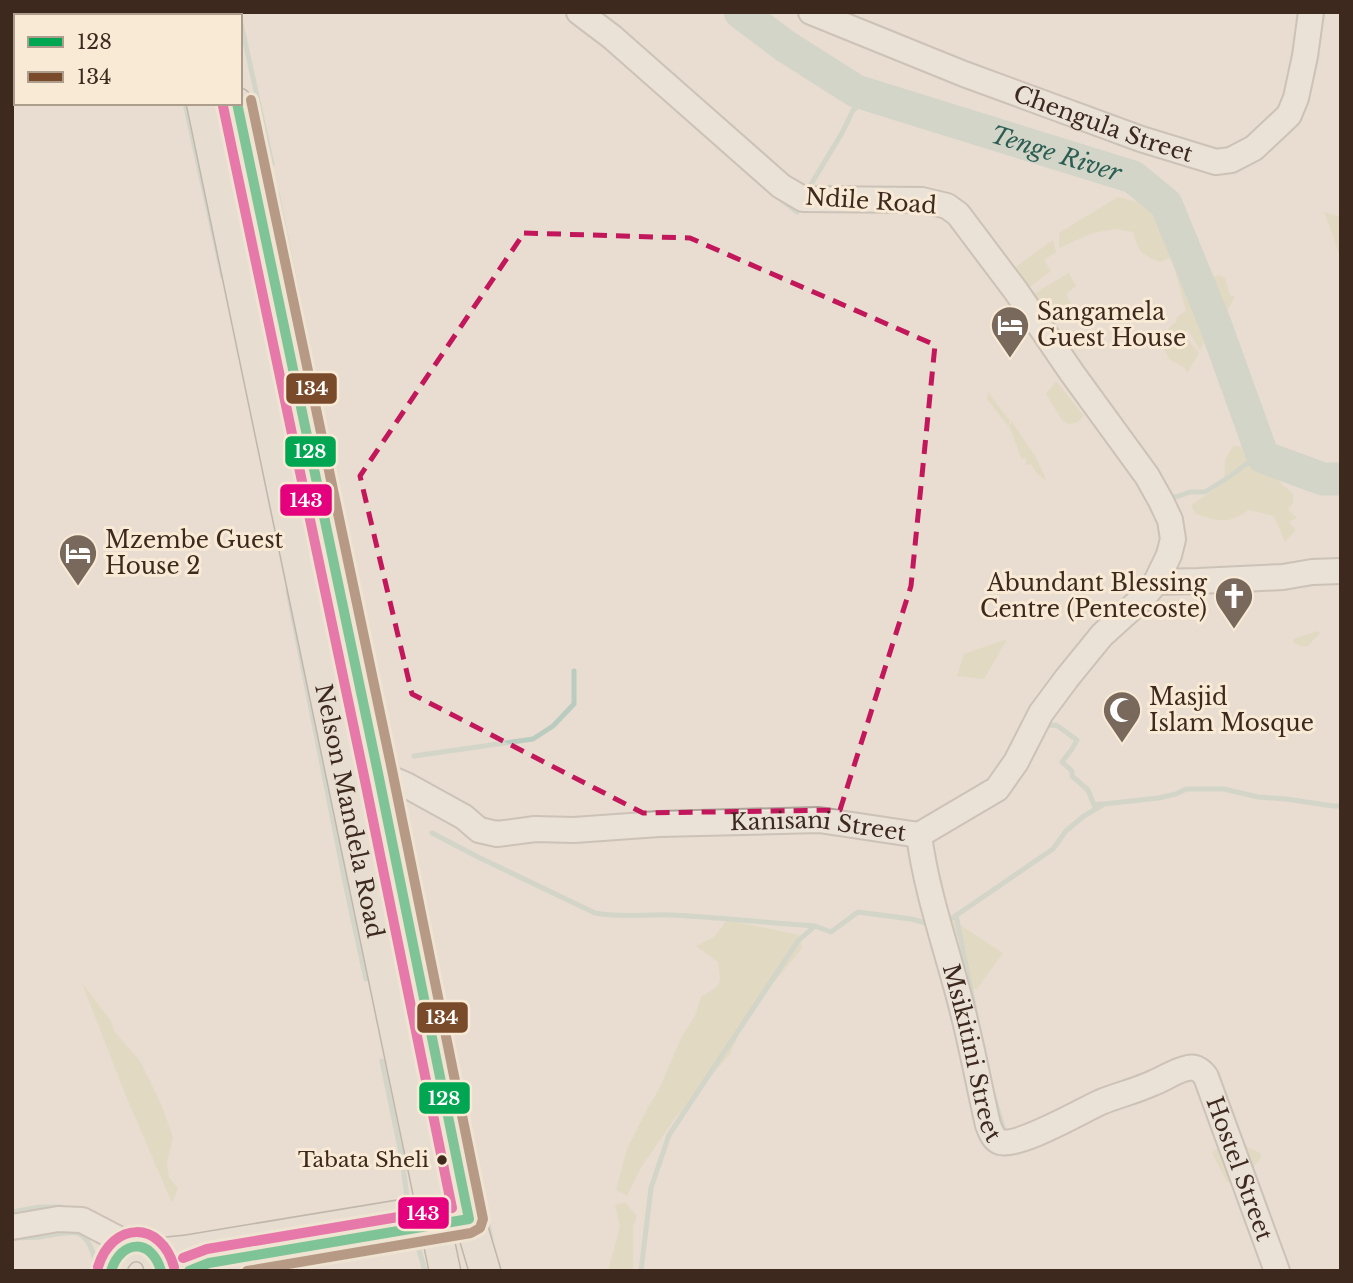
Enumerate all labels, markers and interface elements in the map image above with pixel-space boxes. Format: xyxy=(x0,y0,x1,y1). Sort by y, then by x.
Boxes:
legend xyxy=(14,14,242,105)
text: 128 xyxy=(77,29,112,55)
text: 134 xyxy=(77,64,112,90)
street label: Chengula Street xyxy=(1010,79,1197,168)
water label: Tenge River xyxy=(987,119,1126,187)
street label: Ndile Road xyxy=(804,182,938,220)
place label: Sangamela Guest House xyxy=(1037,298,1186,352)
hotel icon: Sangamela Guest House xyxy=(989,304,1031,359)
line badge: 134 xyxy=(285,372,338,405)
text: 134 xyxy=(295,377,329,400)
line badge: 128 xyxy=(284,435,337,468)
text: 128 xyxy=(294,440,326,463)
line badge: 143 xyxy=(279,483,333,517)
text: 143 xyxy=(289,489,323,512)
place label: Mzembe Guest House 2 xyxy=(105,526,284,580)
hotel icon: Mzembe Guest House 2 xyxy=(57,532,99,587)
place label: Abundant Blessing Centre (Pentecoste) xyxy=(980,569,1207,623)
church icon: Abundant Blessing Centre (Pentecoste) xyxy=(1213,575,1255,630)
street label: Nelson Mandela Road xyxy=(309,681,389,940)
place label: Masjid Islam Mosque xyxy=(1149,683,1314,737)
mosque icon: Masjid Islam Mosque xyxy=(1101,689,1143,744)
street label: Kanisani Street xyxy=(730,806,908,847)
street label: Msikitini Street xyxy=(937,961,1007,1147)
line badge: 134 xyxy=(416,1001,469,1034)
text: 134 xyxy=(425,1006,459,1029)
line badge: 128 xyxy=(418,1081,471,1115)
text: 128 xyxy=(428,1087,460,1110)
street label: Hostel Street xyxy=(1200,1093,1279,1245)
place label: Tabata Sheli xyxy=(298,1147,429,1173)
marker: Tabata Sheli xyxy=(435,1153,449,1167)
line badge: 143 xyxy=(397,1196,450,1230)
text: 143 xyxy=(406,1202,440,1225)

